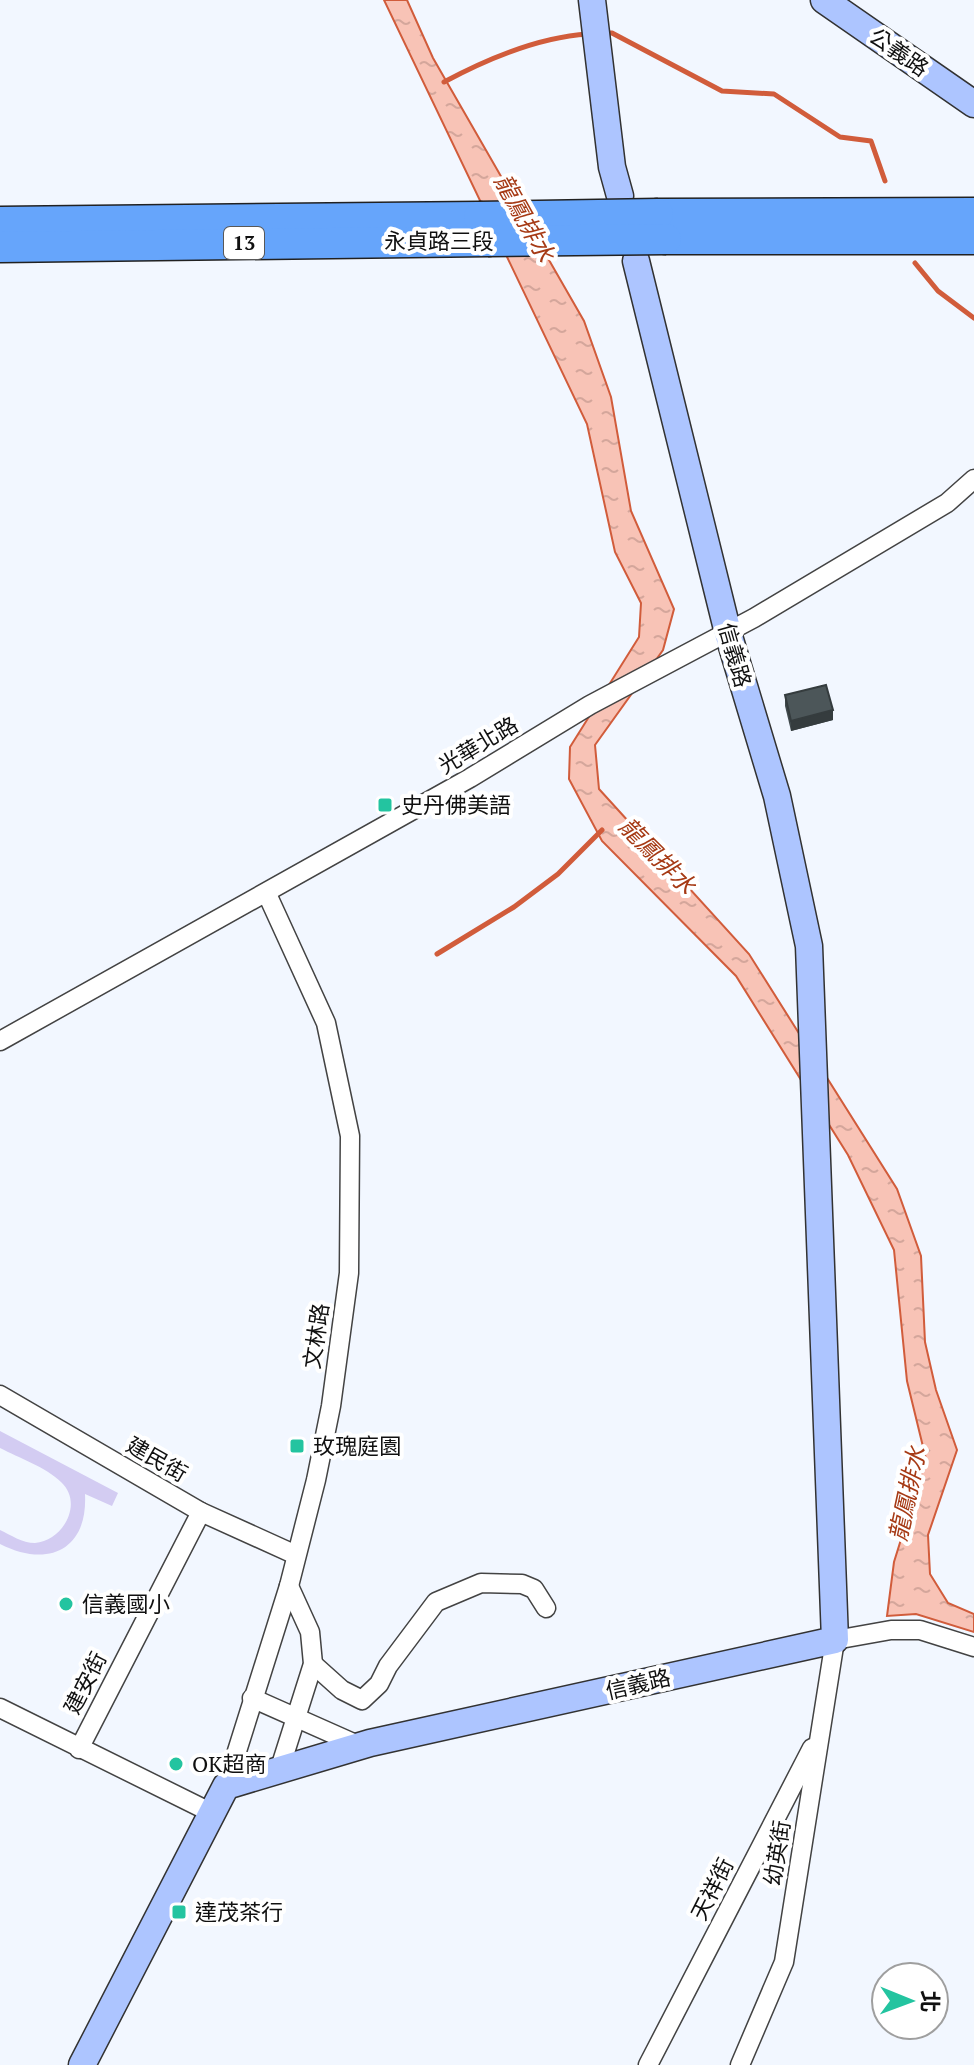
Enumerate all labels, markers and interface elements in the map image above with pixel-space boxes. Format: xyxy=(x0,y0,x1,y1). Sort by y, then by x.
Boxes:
street label: 公義路 xyxy=(864,21,935,82)
water label: 龍鳳排水 xyxy=(488,168,563,268)
street label: 永貞路三段 xyxy=(384,226,494,255)
road number: 13 xyxy=(224,227,264,259)
street label: 信義路 xyxy=(712,619,759,691)
street label: 光華北路 xyxy=(433,709,523,780)
place label: 史丹佛美語 xyxy=(401,790,511,819)
marker: 史丹佛美語 xyxy=(376,796,394,814)
water label: 龍鳳排水 xyxy=(612,810,704,901)
street label: 文林路 xyxy=(297,1301,334,1371)
street label: 建民街 xyxy=(121,1430,193,1488)
place label: 玫瑰庭園 xyxy=(313,1431,401,1460)
marker: 玫瑰庭園 xyxy=(288,1437,306,1455)
water label: 龍鳳排水 xyxy=(881,1443,933,1544)
place label: 信義國小 xyxy=(82,1589,170,1618)
marker: 信義國小 xyxy=(57,1595,75,1613)
street label: 建安街 xyxy=(57,1647,112,1719)
street label: 信義路 xyxy=(602,1662,673,1705)
place label: OK超商 xyxy=(192,1749,267,1778)
marker: OK超商 xyxy=(167,1755,185,1773)
street label: 幼英街 xyxy=(757,1818,796,1888)
street label: 天祥街 xyxy=(684,1853,739,1925)
place label: 達茂茶行 xyxy=(195,1897,283,1926)
marker: 達茂茶行 xyxy=(170,1903,188,1921)
north arrow xyxy=(870,1961,950,2041)
text: 北 xyxy=(916,1990,945,2013)

